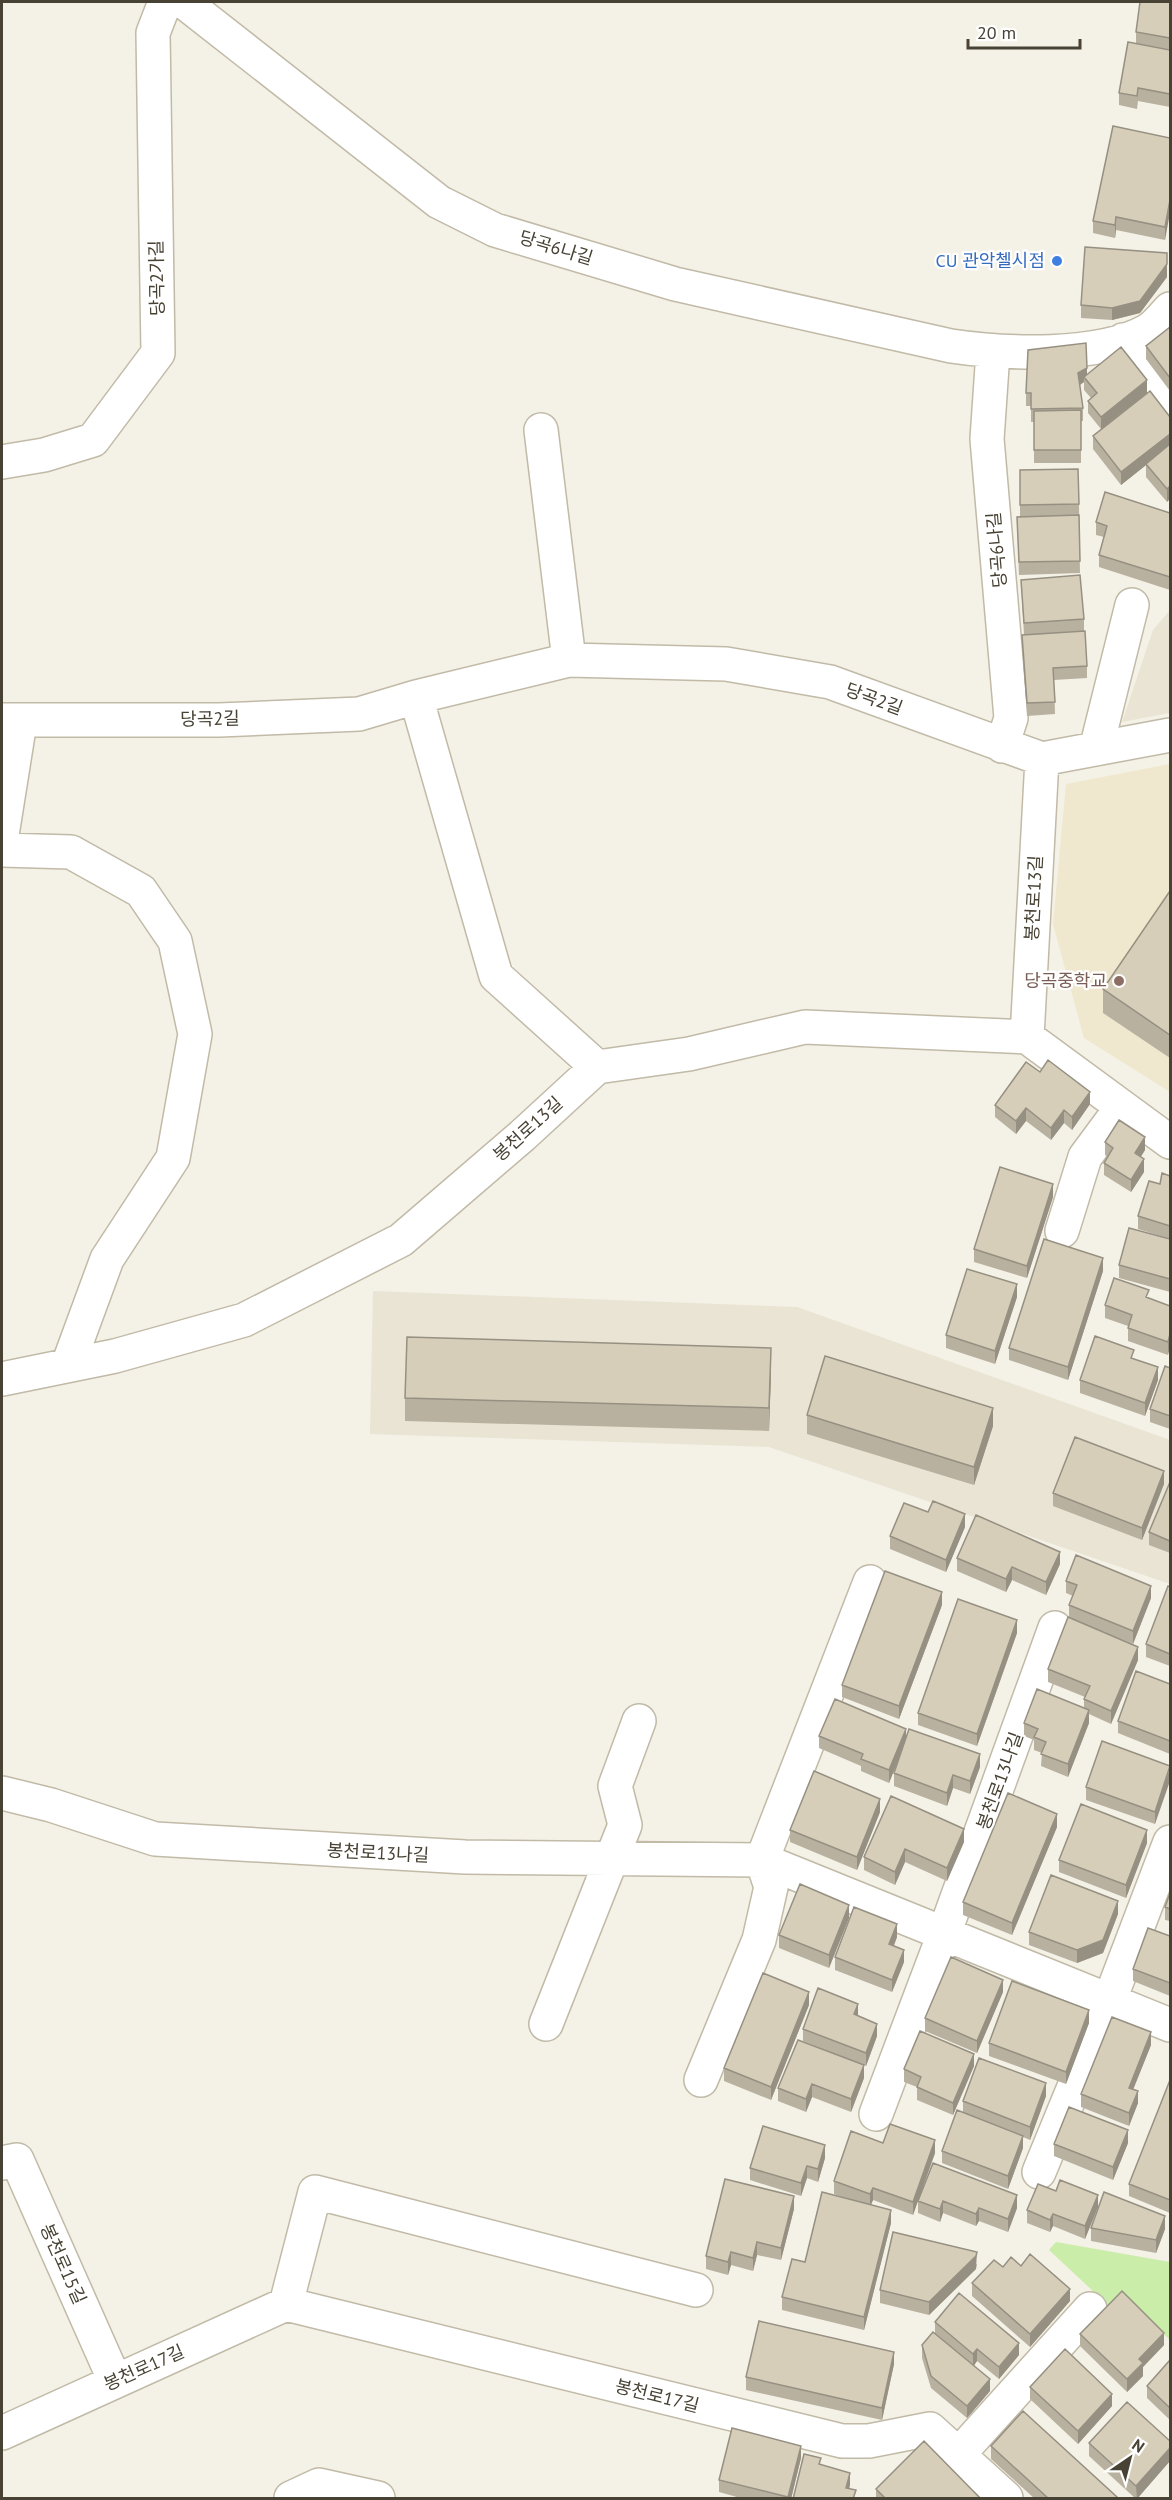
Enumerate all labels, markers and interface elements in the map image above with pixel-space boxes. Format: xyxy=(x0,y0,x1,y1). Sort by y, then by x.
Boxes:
scale bar xyxy=(968,12,1080,50)
text: 20 m xyxy=(977,21,1016,44)
street label: 당곡6나길 xyxy=(516,225,596,270)
street label: 당곡2가길 xyxy=(144,240,169,316)
place label: CU 관악첼시점 xyxy=(935,249,1045,272)
marker: CU 관악첼시점 xyxy=(1050,254,1064,268)
street label: 당곡6나길 xyxy=(982,511,1011,589)
street label: 당곡2길 xyxy=(842,678,906,720)
street label: 당곡2길 xyxy=(180,706,240,731)
street label: 봉천로13길 xyxy=(1020,854,1047,941)
place label: 당곡중학교 xyxy=(1024,969,1107,992)
marker: 당곡중학교 xyxy=(1112,974,1126,988)
street label: 봉천로13길 xyxy=(488,1091,567,1166)
street label: 봉천로13나길 xyxy=(971,1729,1028,1833)
street label: 봉천로13나길 xyxy=(326,1838,430,1867)
street label: 봉천로15길 xyxy=(35,2220,91,2308)
street label: 봉천로17길 xyxy=(100,2340,188,2396)
street label: 봉천로17길 xyxy=(613,2374,702,2417)
north arrow xyxy=(1100,2428,1160,2488)
text: N xyxy=(1129,2435,1149,2457)

